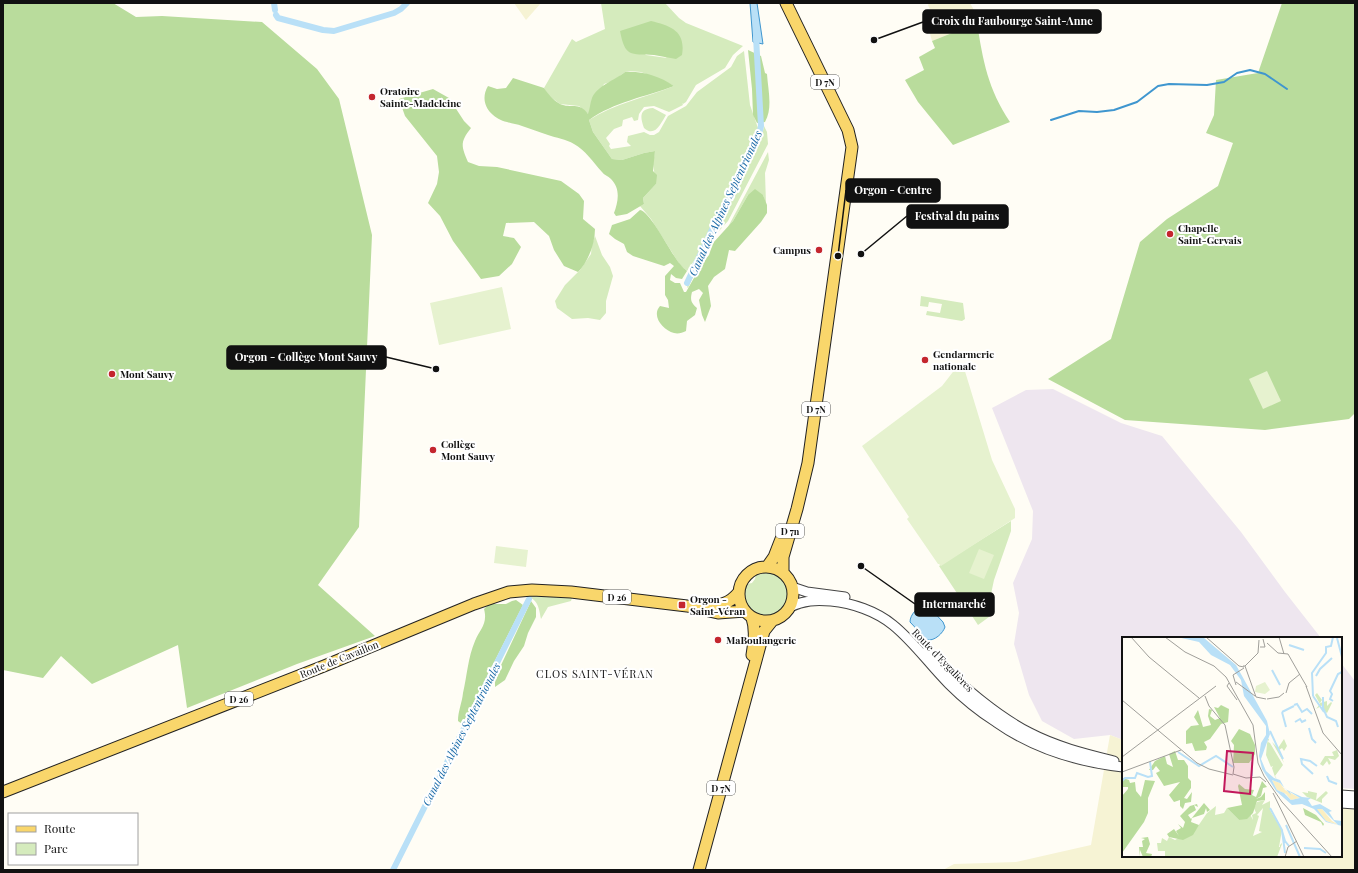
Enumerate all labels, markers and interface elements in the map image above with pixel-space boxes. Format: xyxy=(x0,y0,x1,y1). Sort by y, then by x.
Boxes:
callout: Croix du Faubourge Saint-Anne xyxy=(923,10,1101,33)
text: Croix du Faubourge Saint-Anne xyxy=(931,13,1093,28)
road number: D 7N xyxy=(811,75,839,89)
place label: Oratoire Sainte-Madeleine xyxy=(380,84,461,110)
marker: Oratoire Sainte-Madeleine xyxy=(367,92,377,102)
water label: Canal des Alpines Septentrionales xyxy=(685,127,766,278)
callout: Orgon - Centre xyxy=(846,179,940,202)
text: Orgon - Centre xyxy=(854,182,932,197)
callout: Festival du pains xyxy=(907,205,1008,228)
text: Festival du pains xyxy=(915,208,999,223)
place label: Chapelle Saint-Gervais xyxy=(1178,221,1242,247)
marker: Chapelle Saint-Gervais xyxy=(1165,229,1175,239)
place label: Campus xyxy=(773,243,811,257)
marker: Campus xyxy=(814,245,824,255)
callout: Orgon - Collège Mont Sauvy xyxy=(227,346,386,369)
place label: Gendarmerie nationale xyxy=(933,347,994,373)
text: Orgon - Collège Mont Sauvy xyxy=(235,349,378,364)
marker: Gendarmerie nationale xyxy=(920,355,930,365)
place label: Mont Sauvy xyxy=(120,367,175,381)
marker: Mont Sauvy xyxy=(107,369,117,379)
road number: D 7N xyxy=(802,402,830,416)
place label: Collège Mont Sauvy xyxy=(441,437,496,463)
marker: Collège Mont Sauvy xyxy=(428,445,438,455)
road number: D 7n xyxy=(776,524,804,538)
road number: D 26 xyxy=(603,590,631,604)
place label: Orgon - Saint-Véran xyxy=(690,592,746,618)
callout: Intermarché xyxy=(915,593,994,616)
text: Intermarché xyxy=(922,596,986,611)
marker: Orgon - Saint-Véran xyxy=(677,600,687,610)
street label: Route d’Eygalières xyxy=(909,625,977,695)
place label: MaBoulangerie xyxy=(726,633,796,647)
marker: MaBoulangerie xyxy=(713,635,723,645)
street label: Route de Cavaillon xyxy=(298,637,381,681)
inset map xyxy=(1122,637,1342,857)
water label: Canal des Alpines Septentrionales xyxy=(418,659,504,808)
district label: CLOS SAINT-VÉRAN xyxy=(536,666,654,681)
road number: D 26 xyxy=(225,692,253,706)
road number: D 7N xyxy=(707,781,735,795)
legend xyxy=(8,813,138,865)
text: Route xyxy=(44,820,76,836)
text: Parc xyxy=(44,840,68,856)

